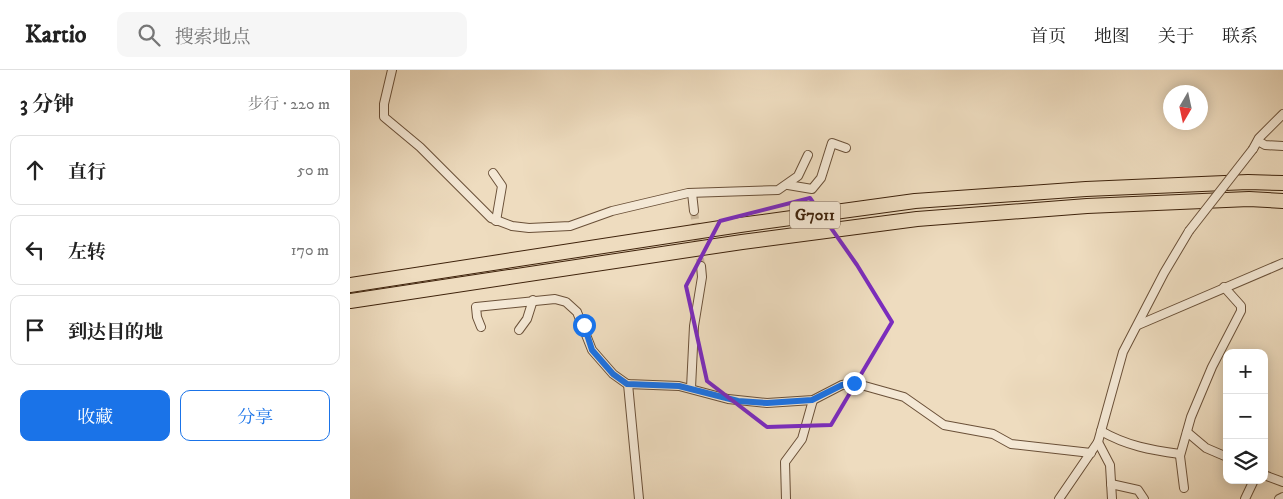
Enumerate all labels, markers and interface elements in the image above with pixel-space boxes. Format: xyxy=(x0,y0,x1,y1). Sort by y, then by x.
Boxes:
search box xyxy=(117,12,467,57)
text: Kartio xyxy=(25,20,87,50)
icon: search xyxy=(135,21,163,49)
text: 搜索地点 xyxy=(175,26,251,49)
text: 首页 xyxy=(1030,26,1066,48)
text: 地图 xyxy=(1094,26,1130,48)
text: 关于 xyxy=(1158,26,1194,48)
text: 联系 xyxy=(1222,26,1258,48)
north arrow xyxy=(1163,85,1208,130)
text: 3 分钟 xyxy=(20,92,74,118)
text: 步行 · 220 m xyxy=(248,94,330,114)
icon: ahead xyxy=(21,156,49,184)
text: 50 m xyxy=(297,160,329,180)
text: 直行 xyxy=(68,161,106,184)
road number: G7011 xyxy=(790,202,840,228)
icon: left xyxy=(21,236,49,264)
text: 170 m xyxy=(291,240,329,260)
text: 左转 xyxy=(68,241,106,264)
route start xyxy=(573,314,596,337)
icon: arrive xyxy=(21,316,49,344)
text: 到达目的地 xyxy=(68,321,163,344)
map controls xyxy=(1223,349,1268,484)
button: + xyxy=(1223,349,1268,394)
route end xyxy=(843,372,866,395)
button: 收藏 xyxy=(20,390,170,441)
button: 分享 xyxy=(180,390,330,441)
button: − xyxy=(1223,394,1268,439)
button: layers xyxy=(1223,439,1268,484)

